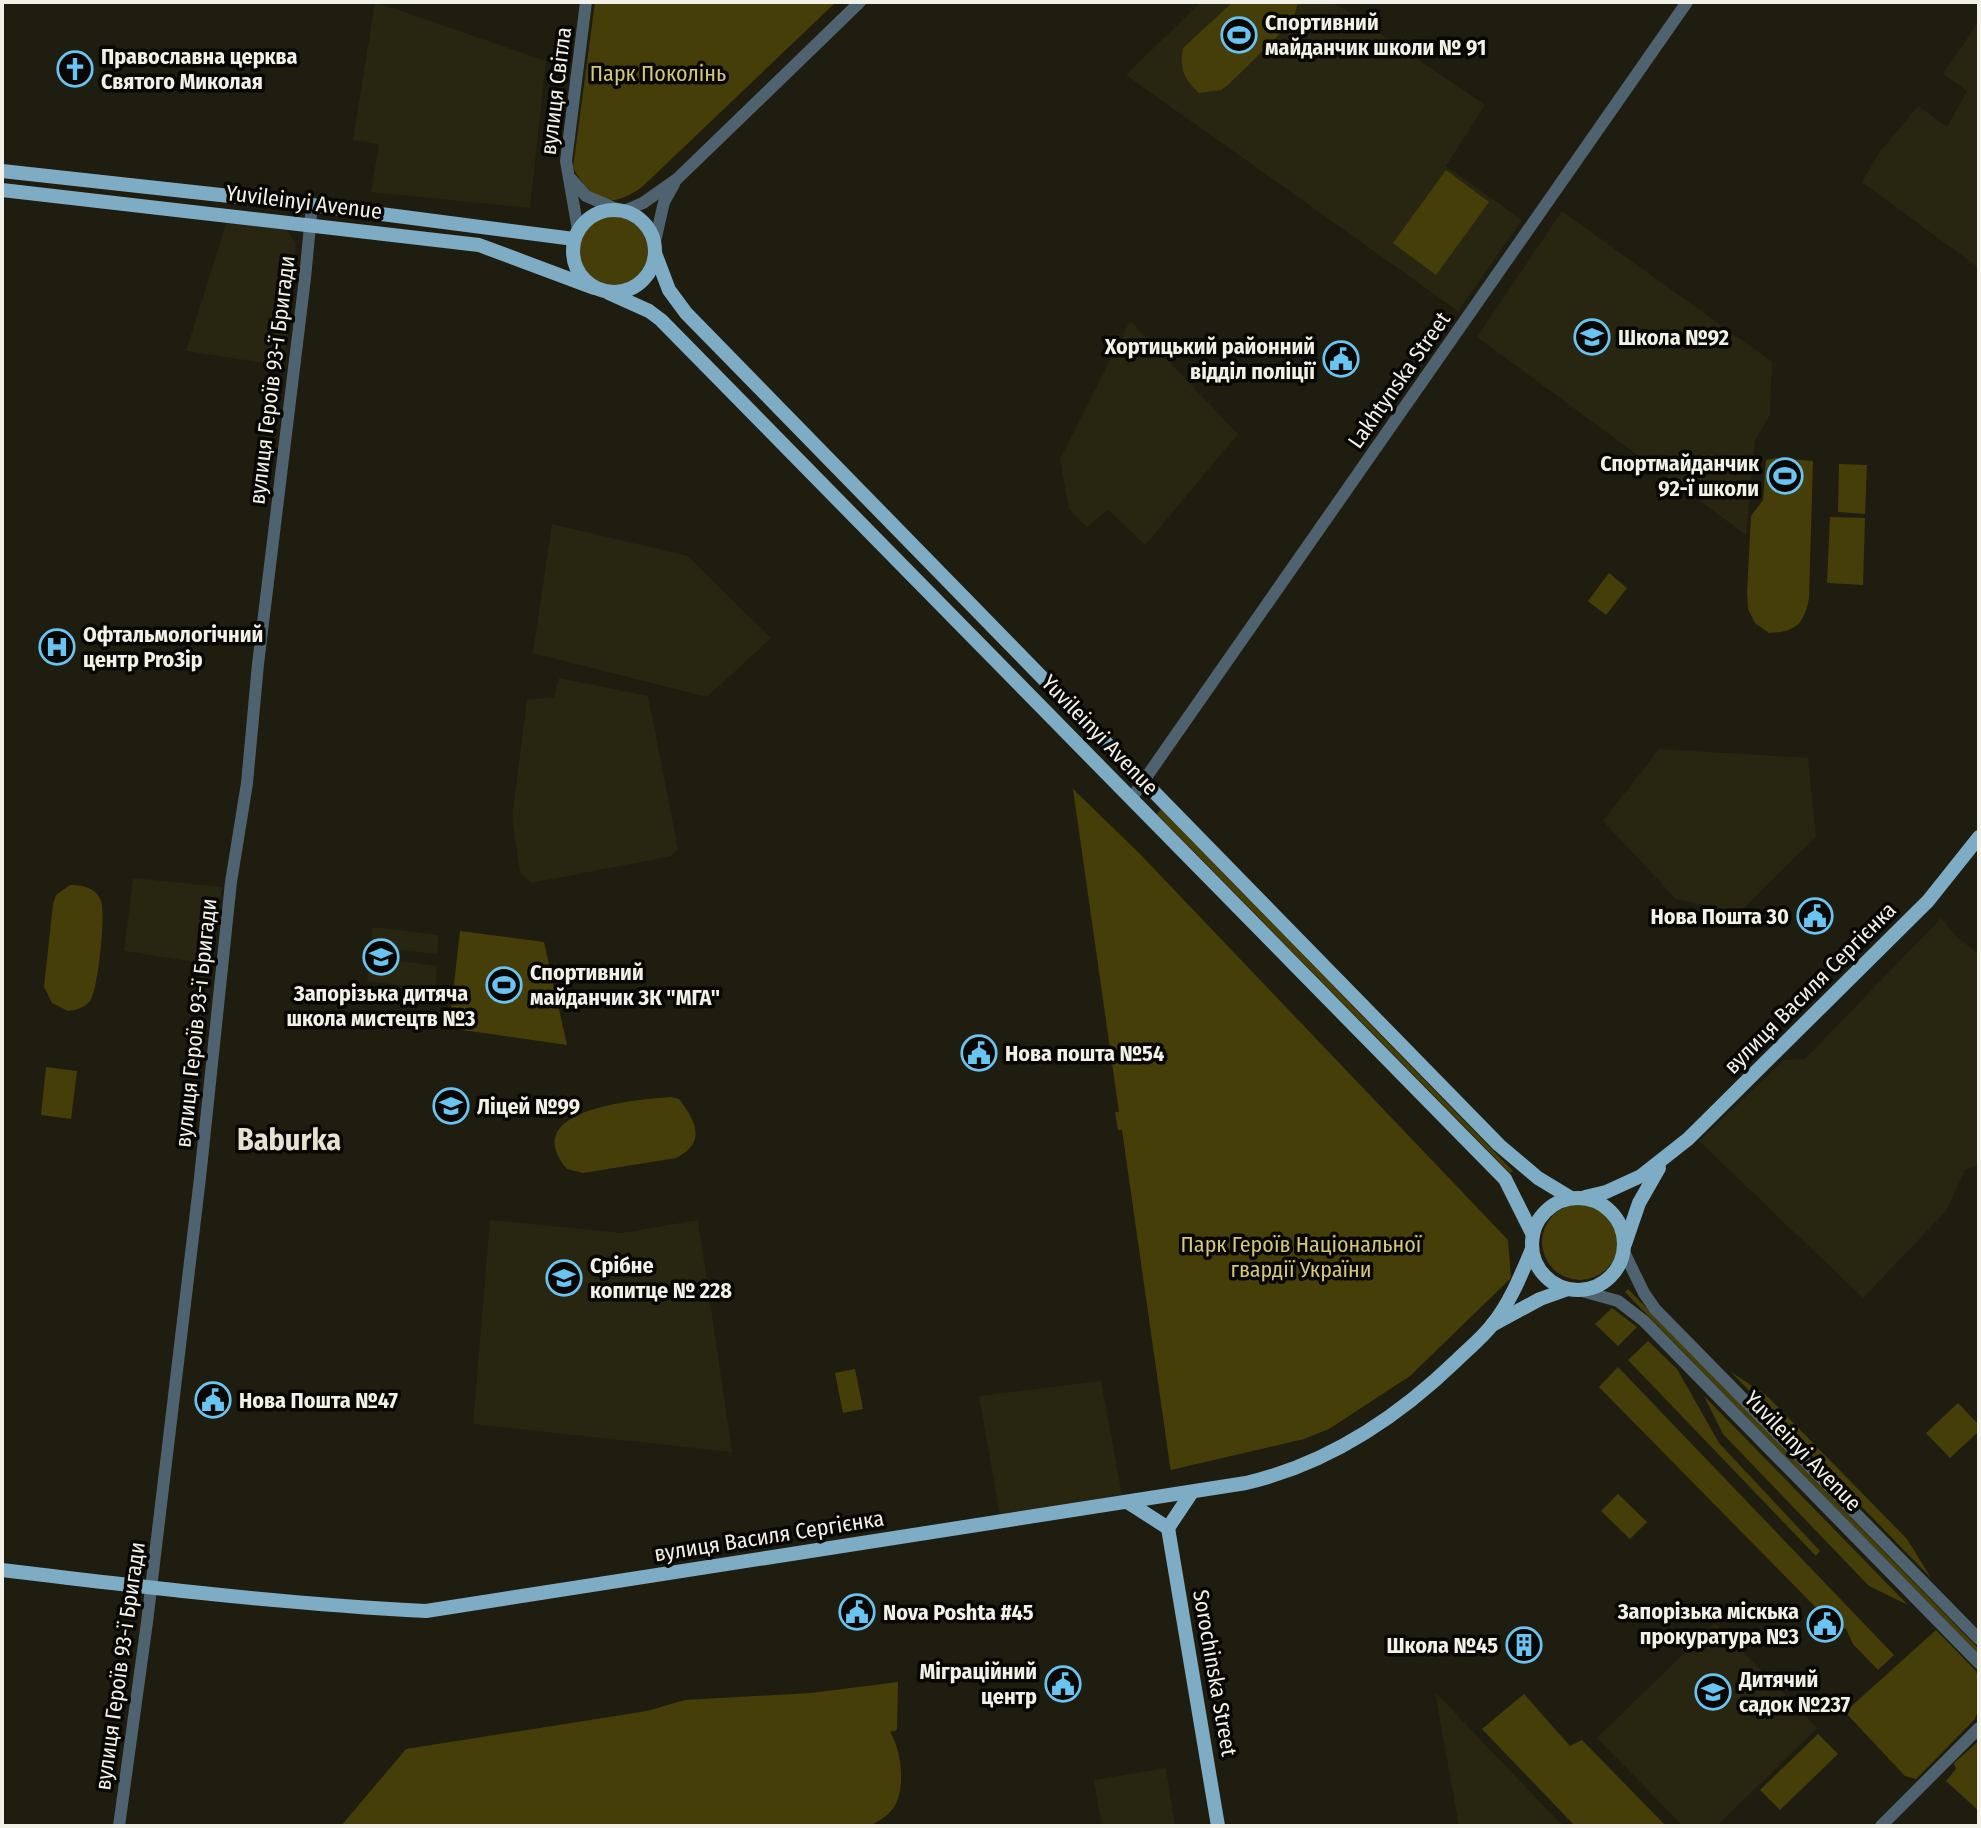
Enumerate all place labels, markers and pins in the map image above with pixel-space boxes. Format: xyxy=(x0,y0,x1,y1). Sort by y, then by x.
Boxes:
place label: Спортивний майданчик школи № 91 xyxy=(1265,9,1486,61)
sports icon: Спортивний майданчик школи № 91 xyxy=(1220,16,1258,54)
place label: Православна церква Святого Миколая xyxy=(101,43,298,95)
church icon: Православна церква Святого Миколая xyxy=(56,50,94,88)
school or university icon: Школа №92 xyxy=(1573,318,1611,356)
place label: Школа №92 xyxy=(1618,324,1729,351)
place label: Хортицький районний відділ поліції xyxy=(1104,333,1316,385)
public building icon: Хортицький районний відділ поліції xyxy=(1322,340,1360,378)
place label: Спортмайданчик 92-ї школи xyxy=(1600,450,1760,502)
sports icon: Спортмайданчик 92-ї школи xyxy=(1766,457,1804,495)
place label: Офтальмологічний центр ProЗір xyxy=(83,621,263,673)
hospital icon: Офтальмологічний центр ProЗір xyxy=(38,628,76,666)
public building icon: Нова Пошта 30 xyxy=(1796,897,1834,935)
place label: Нова Пошта 30 xyxy=(1650,903,1789,930)
school or university icon: Запорізька дитяча школа мистецтв №3 xyxy=(362,938,400,976)
place label: Спортивний майданчик ЗК "МГА" xyxy=(530,959,720,1011)
sports icon: Спортивний майданчик ЗК "МГА" xyxy=(485,966,523,1004)
place label: Запорізька дитяча школа мистецтв №3 xyxy=(286,980,476,1032)
public building icon: Нова пошта №54 xyxy=(960,1034,998,1072)
place label: Нова пошта №54 xyxy=(1005,1040,1164,1067)
school or university icon: Ліцей №99 xyxy=(432,1087,470,1125)
place label: Ліцей №99 xyxy=(477,1093,580,1120)
place label: Срібне копитце № 228 xyxy=(590,1252,732,1304)
school or university icon: Срібне копитце № 228 xyxy=(545,1259,583,1297)
public building icon: Нова Пошта №47 xyxy=(194,1381,232,1419)
place label: Нова Пошта №47 xyxy=(239,1387,399,1414)
public building icon: Nova Poshta #45 xyxy=(838,1593,876,1631)
place label: Запорізька міскька прокуратура №3 xyxy=(1617,1598,1799,1650)
place label: Nova Poshta #45 xyxy=(883,1599,1034,1626)
public building icon: Запорізька міскька прокуратура №3 xyxy=(1806,1605,1844,1643)
building icon: Школа №45 xyxy=(1505,1626,1543,1664)
place label: Школа №45 xyxy=(1386,1632,1498,1659)
place label: Міграційний центр xyxy=(920,1658,1037,1710)
public building icon: Міграційний центр xyxy=(1044,1665,1082,1703)
place label: Дитячий садок №237 xyxy=(1738,1666,1851,1718)
school or university icon: Дитячий садок №237 xyxy=(1694,1673,1732,1711)

